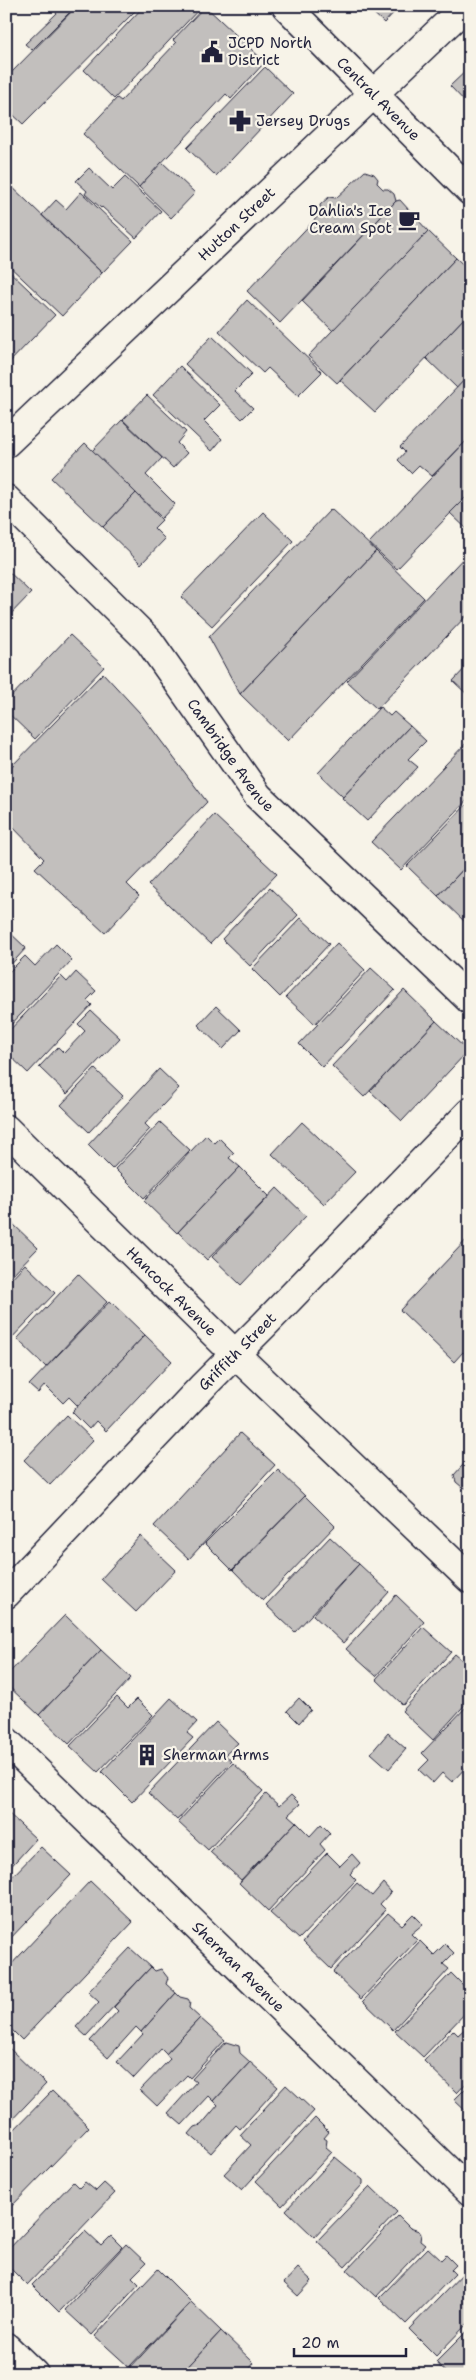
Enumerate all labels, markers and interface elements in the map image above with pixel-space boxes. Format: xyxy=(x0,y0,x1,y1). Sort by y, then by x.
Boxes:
place label: JCPD North District xyxy=(228,33,312,70)
public building icon: JCPD North District xyxy=(199,39,225,65)
street label: Central Avenue xyxy=(332,53,424,145)
pharmacy icon: Jersey Drugs xyxy=(227,108,253,134)
place label: Jersey Drugs xyxy=(256,111,350,131)
street label: Hutton Street xyxy=(194,183,279,265)
place label: Dahlia's Ice Cream Spot xyxy=(309,201,392,238)
cafe icon: Dahlia's Ice Cream Spot xyxy=(396,207,422,233)
street label: Cambridge Avenue xyxy=(183,695,279,816)
street label: Hancock Avenue xyxy=(122,1243,221,1341)
street label: Griffith Street xyxy=(194,1308,281,1395)
building icon: Sherman Arms xyxy=(134,1742,160,1768)
place label: Sherman Arms xyxy=(163,1745,269,1765)
street label: Sherman Avenue xyxy=(188,1917,289,2016)
scale bar xyxy=(294,2325,406,2357)
text: 20 m xyxy=(301,2333,340,2353)

